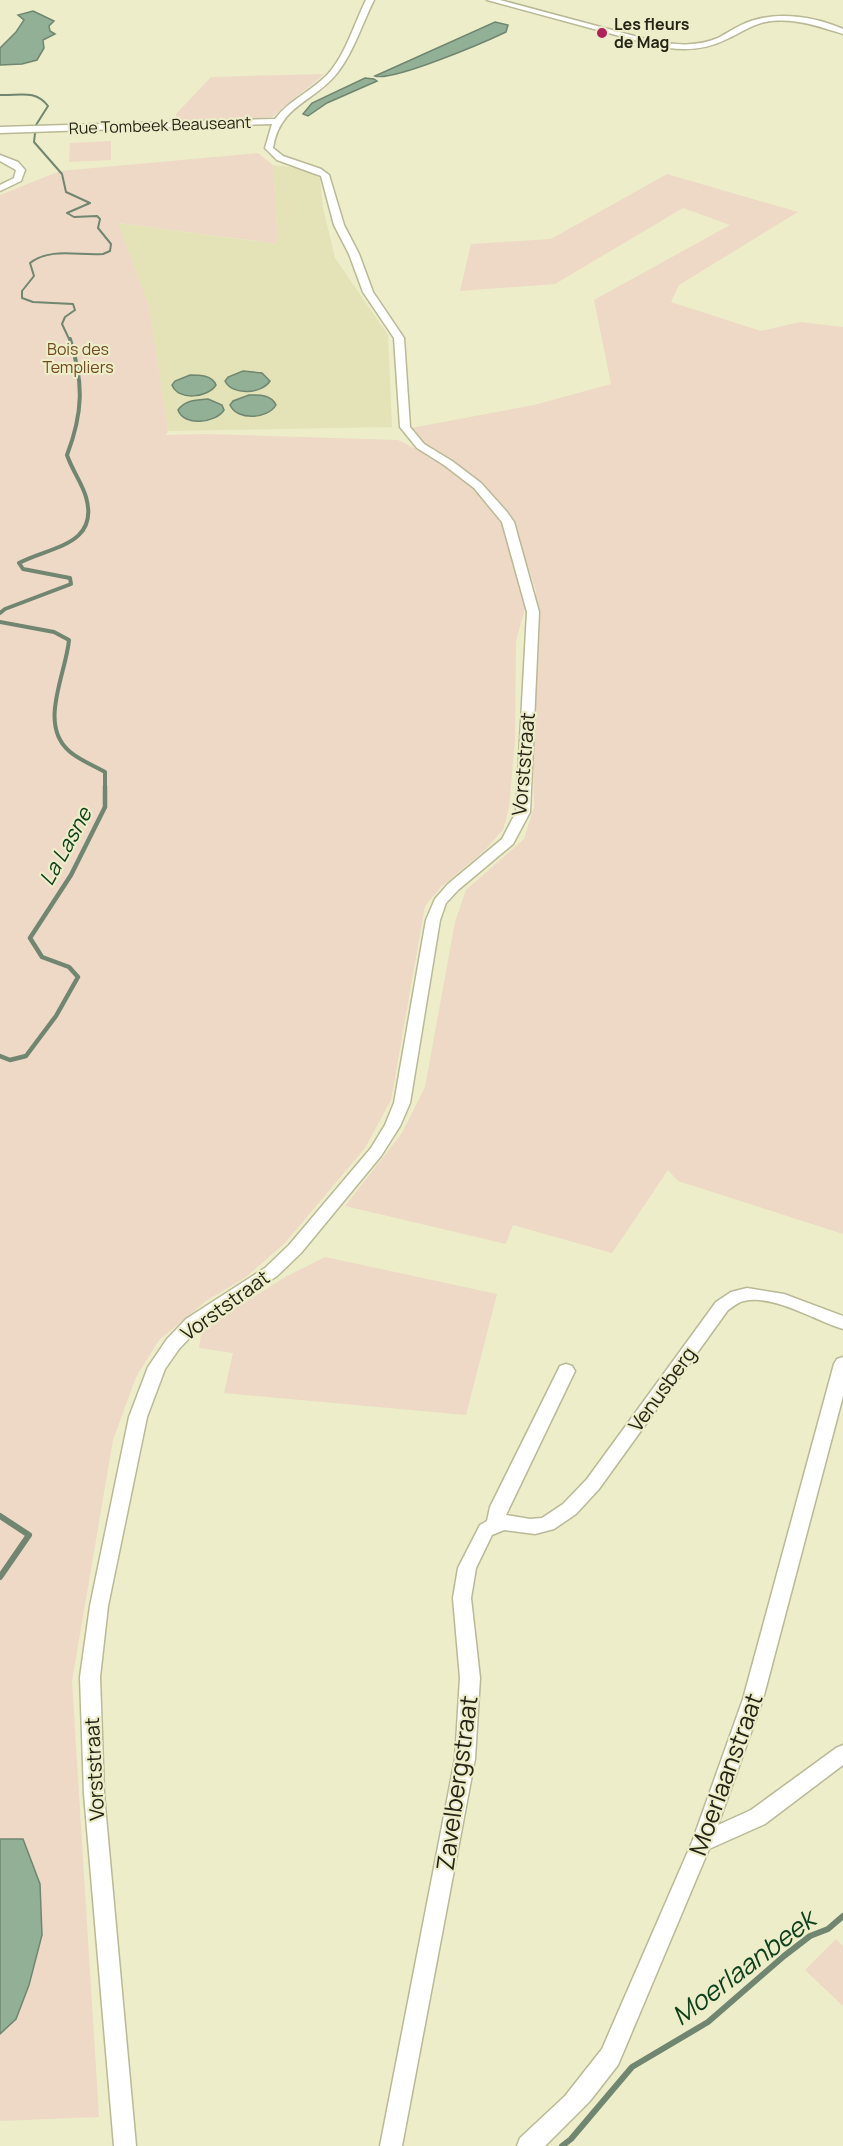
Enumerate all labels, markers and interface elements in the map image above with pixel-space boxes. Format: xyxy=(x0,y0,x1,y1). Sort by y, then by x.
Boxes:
place label: Les fleurs de Mag xyxy=(614,13,690,53)
marker: Les fleurs de Mag xyxy=(595,26,609,40)
street label: Rue Tombeek Beauseant xyxy=(68,111,252,139)
park label: Bois des Templiers xyxy=(42,338,114,378)
street label: Vorststraat xyxy=(505,711,541,817)
water label: La Lasne xyxy=(32,801,99,890)
street label: Vorststraat xyxy=(175,1264,275,1346)
street label: Venusberg xyxy=(622,1341,702,1437)
street label: Moerlaanstraat xyxy=(680,1688,770,1860)
street label: Zavelbergstraat xyxy=(427,1693,485,1873)
street label: Vorststraat xyxy=(78,1717,110,1821)
water label: Moerlaanbeek xyxy=(664,1899,825,2033)

